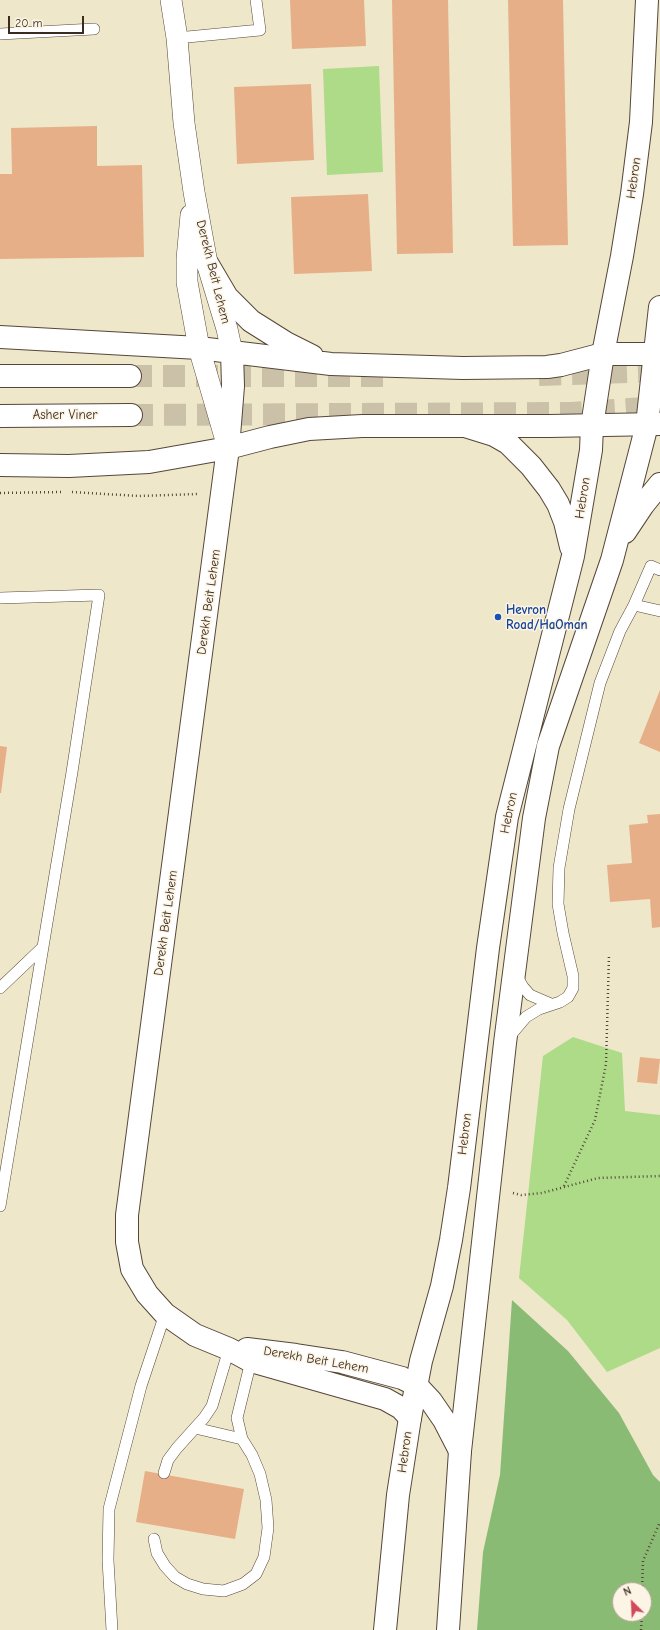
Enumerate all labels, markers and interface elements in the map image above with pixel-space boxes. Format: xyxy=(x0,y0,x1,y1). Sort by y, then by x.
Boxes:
scale bar xyxy=(10,8,86,34)
text: 20 m xyxy=(15,16,43,30)
street label: Hebron xyxy=(623,156,645,200)
street label: Derekh Beit Lehem xyxy=(193,219,233,325)
street label: Asher Viner xyxy=(33,407,97,423)
street label: Hebron xyxy=(572,476,594,520)
street label: Derekh Beit Lehem xyxy=(194,548,224,656)
place label: Hevron Road/HaOman xyxy=(506,602,588,633)
marker: Hevron Road/HaOman xyxy=(493,612,503,622)
street label: Hebron xyxy=(497,791,521,835)
street label: Derekh Beit Lehem xyxy=(151,869,181,977)
street label: Hebron xyxy=(455,1112,475,1156)
street label: Derekh Beit Lehem xyxy=(262,1343,370,1377)
street label: Hebron xyxy=(394,1430,416,1474)
north arrow xyxy=(612,1582,652,1622)
text: N xyxy=(621,1584,633,1599)

